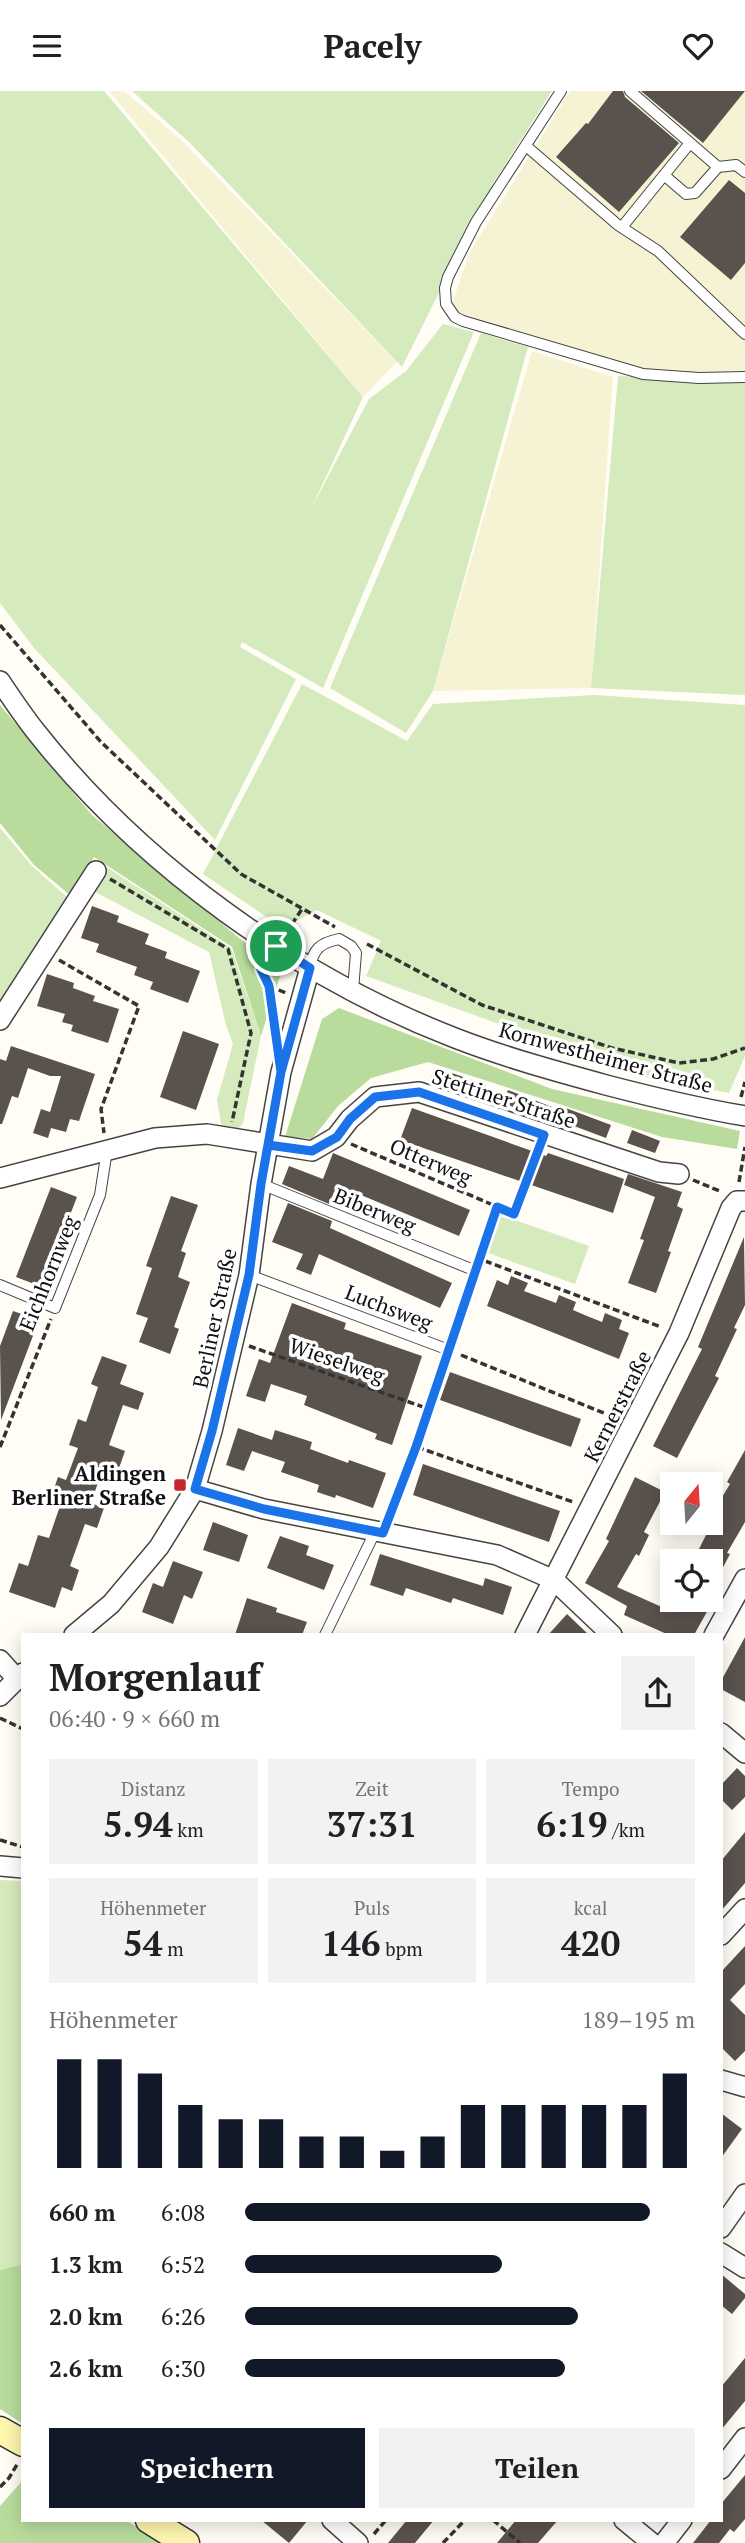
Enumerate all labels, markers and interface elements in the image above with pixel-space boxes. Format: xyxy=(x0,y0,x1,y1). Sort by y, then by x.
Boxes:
text: Pacely xyxy=(324,25,421,67)
icon: menu xyxy=(28,27,66,65)
icon: heart xyxy=(679,27,717,65)
pin xyxy=(246,916,306,976)
icon: arrive xyxy=(257,927,295,965)
street label: Kornwestheimer Straße xyxy=(496,1015,716,1099)
street label: Stettiner Straße xyxy=(429,1062,579,1134)
street label: Otterweg xyxy=(386,1131,477,1191)
street label: Biberweg xyxy=(330,1181,421,1239)
street label: Eichhornweg xyxy=(12,1210,84,1335)
street label: Berliner Straße xyxy=(186,1246,242,1390)
street label: Luchsweg xyxy=(341,1278,438,1337)
street label: Wieselweg xyxy=(286,1331,389,1390)
street label: Kernerstraße xyxy=(577,1345,657,1467)
place label: Aldingen Berliner Straße xyxy=(12,1459,166,1511)
north arrow xyxy=(660,1472,723,1535)
map controls xyxy=(660,1472,723,1612)
marker: Aldingen Berliner Straße xyxy=(172,1477,188,1493)
button: locate xyxy=(660,1549,723,1612)
text: Morgenlauf xyxy=(49,1652,261,1702)
button: share xyxy=(621,1656,695,1730)
text: 06:40 · 9 × 660 m xyxy=(49,1703,220,1734)
text: Distanz xyxy=(121,1776,186,1801)
text: Zeit xyxy=(355,1776,389,1801)
text: Tempo xyxy=(562,1776,620,1801)
text: 5.94 xyxy=(103,1801,173,1847)
text: 37:31 xyxy=(326,1801,418,1847)
text: 6:19 xyxy=(536,1801,608,1847)
text: km xyxy=(173,1817,204,1842)
text: /km xyxy=(608,1817,645,1842)
text: Höhenmeter xyxy=(100,1895,206,1920)
text: Puls xyxy=(354,1895,390,1920)
text: kcal xyxy=(574,1895,608,1920)
text: 54 xyxy=(123,1920,163,1966)
text: 146 xyxy=(321,1920,381,1966)
text: 420 xyxy=(561,1920,620,1966)
text: m xyxy=(163,1936,184,1961)
text: bpm xyxy=(381,1936,423,1961)
text: Höhenmeter xyxy=(49,2004,178,2035)
text: 189–195 m xyxy=(582,2004,695,2035)
text: 660 m xyxy=(49,2197,115,2228)
text: 6:08 xyxy=(161,2197,205,2228)
text: 1.3 km xyxy=(49,2249,123,2280)
text: 6:52 xyxy=(161,2249,205,2280)
text: 2.0 km xyxy=(49,2301,123,2332)
text: 6:26 xyxy=(161,2301,205,2332)
text: 2.6 km xyxy=(49,2353,123,2384)
text: 6:30 xyxy=(161,2353,205,2384)
button: Speichern xyxy=(49,2428,365,2508)
button: Teilen xyxy=(379,2428,695,2508)

